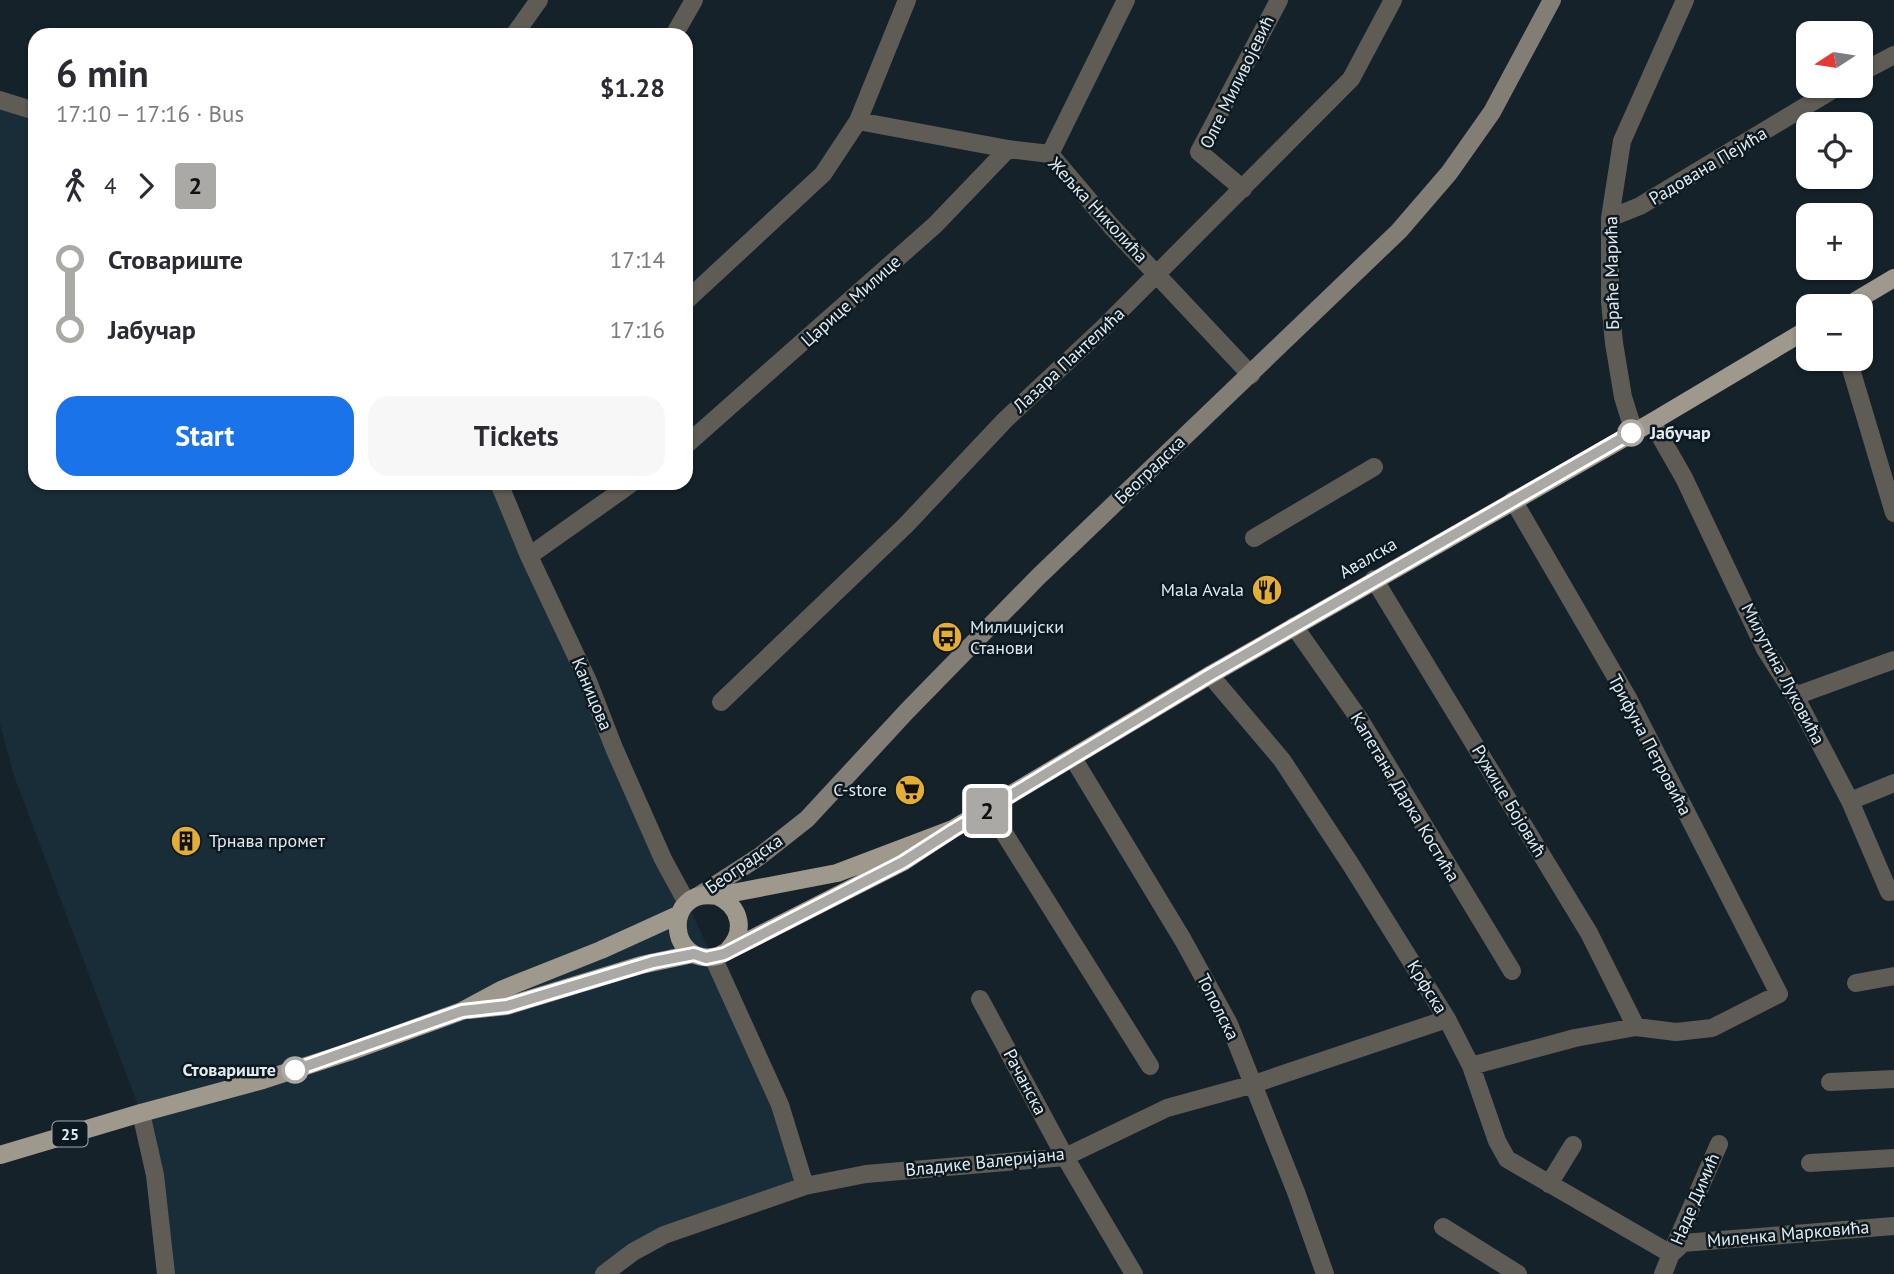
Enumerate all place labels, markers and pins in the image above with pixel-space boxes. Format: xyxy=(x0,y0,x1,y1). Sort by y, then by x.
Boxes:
marker: Јабучар xyxy=(1618,420,1644,446)
place label: Јабучар xyxy=(1649,421,1711,444)
restaurant icon: Mala Avala xyxy=(1250,573,1284,607)
place label: Mala Avala xyxy=(1161,578,1244,601)
place label: Милицијски Станови xyxy=(970,615,1064,659)
bus stop icon: Милицијски Станови xyxy=(930,620,964,654)
supermarket icon: C-store xyxy=(893,773,927,807)
place label: C-store xyxy=(833,778,887,801)
building icon: Трнава промет xyxy=(169,824,203,858)
place label: Трнава промет xyxy=(209,829,326,852)
marker: Стовариште xyxy=(282,1057,308,1083)
place label: Стовариште xyxy=(183,1058,276,1081)

